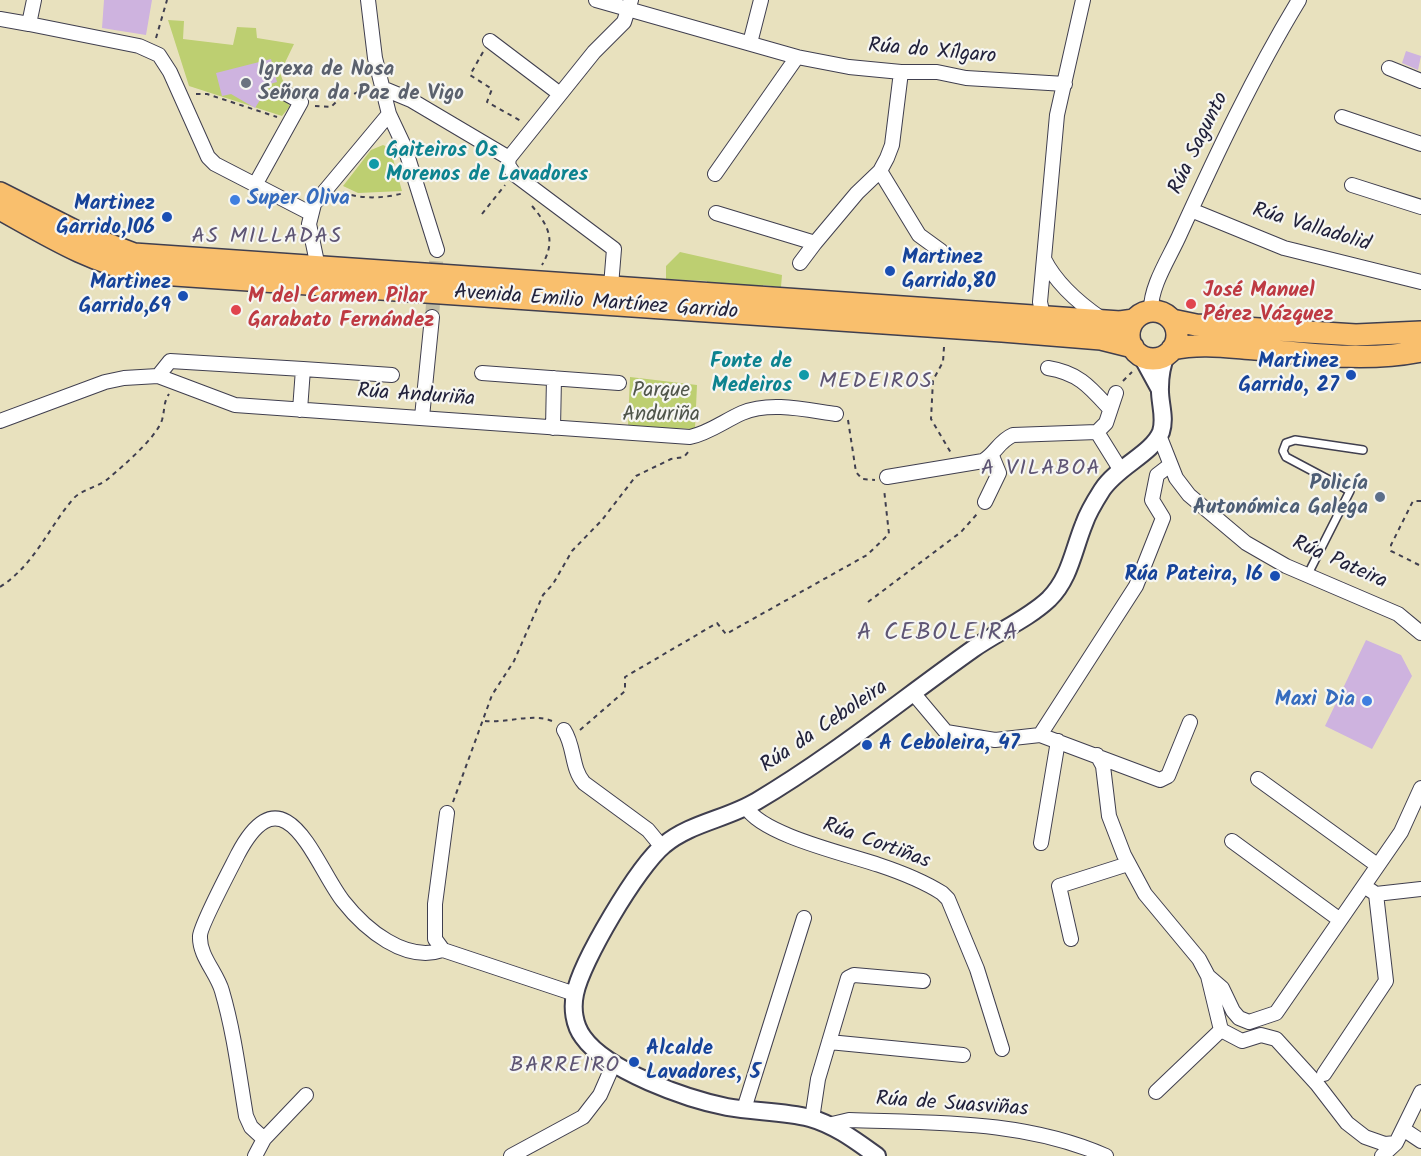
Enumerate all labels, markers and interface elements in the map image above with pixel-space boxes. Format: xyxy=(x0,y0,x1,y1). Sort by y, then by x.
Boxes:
street label: Rúa do Xílgaro xyxy=(867,35,997,71)
place label: Igrexa de Nosa Señora da Paz de Vigo xyxy=(258,58,464,108)
marker: Igrexa de Nosa Señora da Paz de Vigo xyxy=(239,76,253,90)
street label: Rúa Sagunto xyxy=(1164,89,1236,199)
place label: Gaiteiros Os Morenos de Lavadores xyxy=(386,139,588,189)
marker: Gaiteiros Os Morenos de Lavadores xyxy=(367,157,381,171)
place label: Super Oliva xyxy=(247,187,350,213)
place label: Martinez Garrido,106 xyxy=(56,192,155,242)
marker: Super Oliva xyxy=(228,193,242,207)
street label: Rúa Valladolid xyxy=(1249,199,1373,259)
marker: Martinez Garrido,106 xyxy=(160,210,174,224)
district label: AS MILLADAS xyxy=(191,225,343,251)
place label: Martinez Garrido,80 xyxy=(902,246,995,296)
marker: Martinez Garrido,80 xyxy=(883,264,897,278)
place label: Martinez Garrido,69 xyxy=(79,271,171,321)
place label: José Manuel Pérez Vázquez xyxy=(1203,279,1334,329)
street label: Avenida Emilio Martínez Garrido xyxy=(453,282,739,326)
place label: M del Carmen Pilar Garabato Fernández xyxy=(248,285,434,335)
marker: Martinez Garrido,69 xyxy=(176,289,190,303)
marker: José Manuel Pérez Vázquez xyxy=(1184,297,1198,311)
marker: M del Carmen Pilar Garabato Fernández xyxy=(229,303,243,317)
place label: Fonte de Medeiros xyxy=(710,350,792,400)
place label: Martinez Garrido, 27 xyxy=(1238,350,1339,400)
marker: Fonte de Medeiros xyxy=(797,368,811,382)
marker: Martinez Garrido, 27 xyxy=(1344,368,1358,382)
district label: MEDEIROS xyxy=(819,370,933,396)
park label: Parque Anduriña xyxy=(622,379,700,429)
street label: Rúa Anduriña xyxy=(356,380,476,414)
district label: A VILABOA xyxy=(981,457,1101,483)
place label: Policía Autonómica Galega xyxy=(1193,472,1368,522)
marker: Policía Autonómica Galega xyxy=(1373,490,1387,504)
street label: Rúa Pateira xyxy=(1288,532,1390,596)
place label: Rúa Pateira, 16 xyxy=(1124,563,1263,589)
marker: Rúa Pateira, 16 xyxy=(1268,569,1282,583)
district label: A CEBOLEIRA xyxy=(857,621,1019,649)
street label: Rúa da Ceboleira xyxy=(756,676,894,780)
place label: Maxi Dia xyxy=(1275,688,1355,714)
marker: Maxi Dia xyxy=(1360,694,1374,708)
place label: A Ceboleira, 47 xyxy=(879,732,1020,758)
marker: A Ceboleira, 47 xyxy=(860,738,874,752)
street label: Rúa Cortiñas xyxy=(819,814,933,876)
place label: Alcalde Lavadores, 5 xyxy=(646,1037,761,1087)
district label: BARREIRO xyxy=(509,1054,621,1080)
marker: Alcalde Lavadores, 5 xyxy=(627,1055,641,1069)
street label: Rúa de Suasviñas xyxy=(875,1088,1029,1124)

